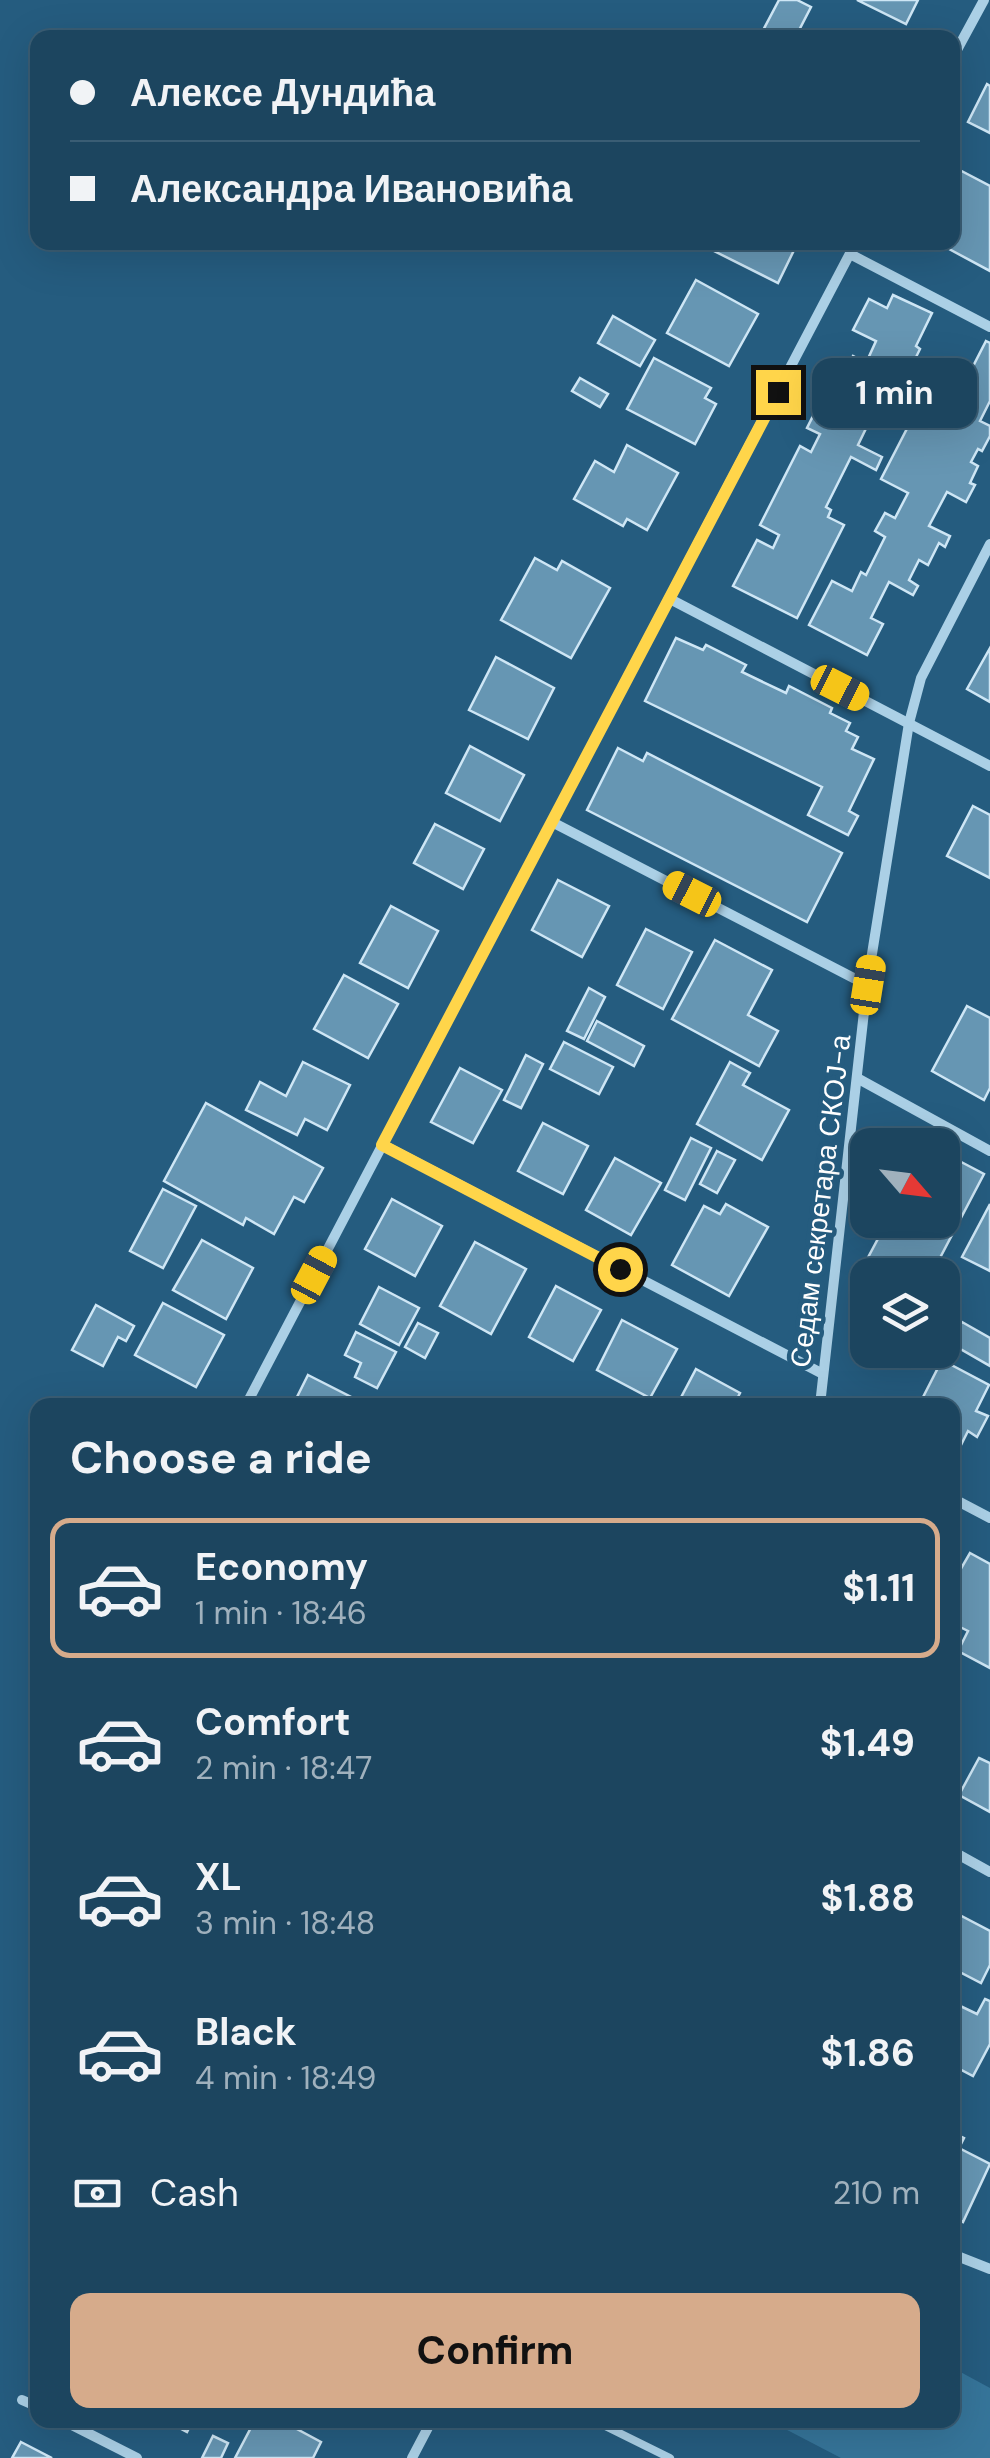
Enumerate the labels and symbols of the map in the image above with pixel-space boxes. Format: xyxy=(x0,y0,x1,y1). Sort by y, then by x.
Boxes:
callout: 1 min xyxy=(813,357,978,427)
route end xyxy=(756,370,801,415)
car xyxy=(806,661,874,715)
car xyxy=(658,867,726,921)
car xyxy=(848,953,888,1017)
street label: Седам секретара СКОЈ-а xyxy=(782,1032,859,1370)
north arrow xyxy=(850,1128,960,1238)
car xyxy=(287,1241,341,1309)
route start xyxy=(598,1247,643,1292)

